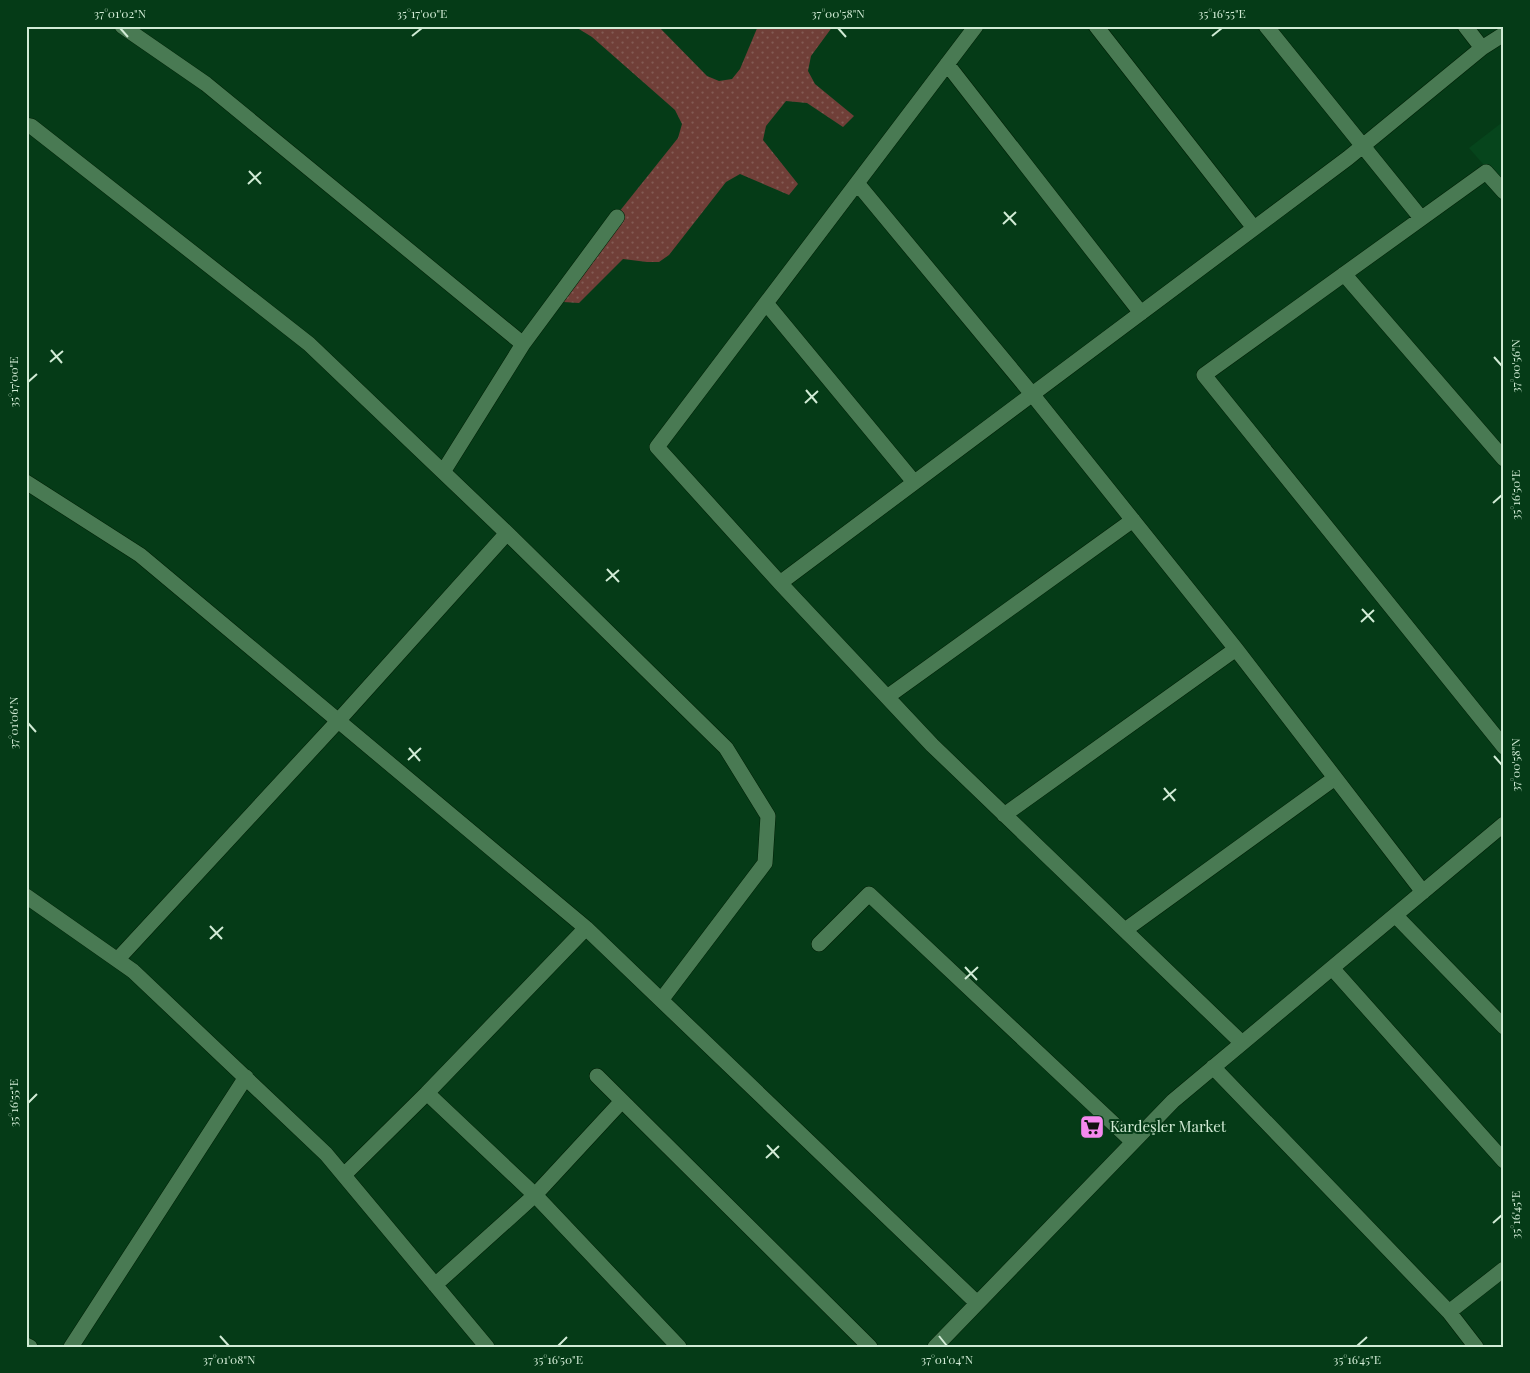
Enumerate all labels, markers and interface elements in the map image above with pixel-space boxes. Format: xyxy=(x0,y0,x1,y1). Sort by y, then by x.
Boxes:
text: 37°01'02"N xyxy=(94,5,147,21)
text: 35°17'00"E xyxy=(397,5,447,21)
text: 37°00'58"N xyxy=(811,5,865,21)
text: 35°16'55"E xyxy=(1198,5,1246,21)
text: 37°00'56"N xyxy=(1507,339,1523,393)
text: 35°17'00"E xyxy=(5,357,21,407)
text: 35°16'50"E xyxy=(1507,470,1523,520)
text: 37°01'06"N xyxy=(5,696,21,749)
text: 37°00'58"N xyxy=(1507,738,1523,792)
text: 35°16'55"E xyxy=(5,1079,21,1127)
supermarket icon: Kardeşler Market xyxy=(1079,1114,1105,1140)
place label: Kardeşler Market xyxy=(1110,1116,1227,1136)
text: 35°16'45"E xyxy=(1507,1191,1523,1239)
text: 37°01'08"N xyxy=(203,1351,256,1367)
text: 35°16'50"E xyxy=(533,1351,583,1367)
text: 37°01'04"N xyxy=(921,1351,974,1367)
text: 35°16'45"E xyxy=(1333,1351,1381,1367)

